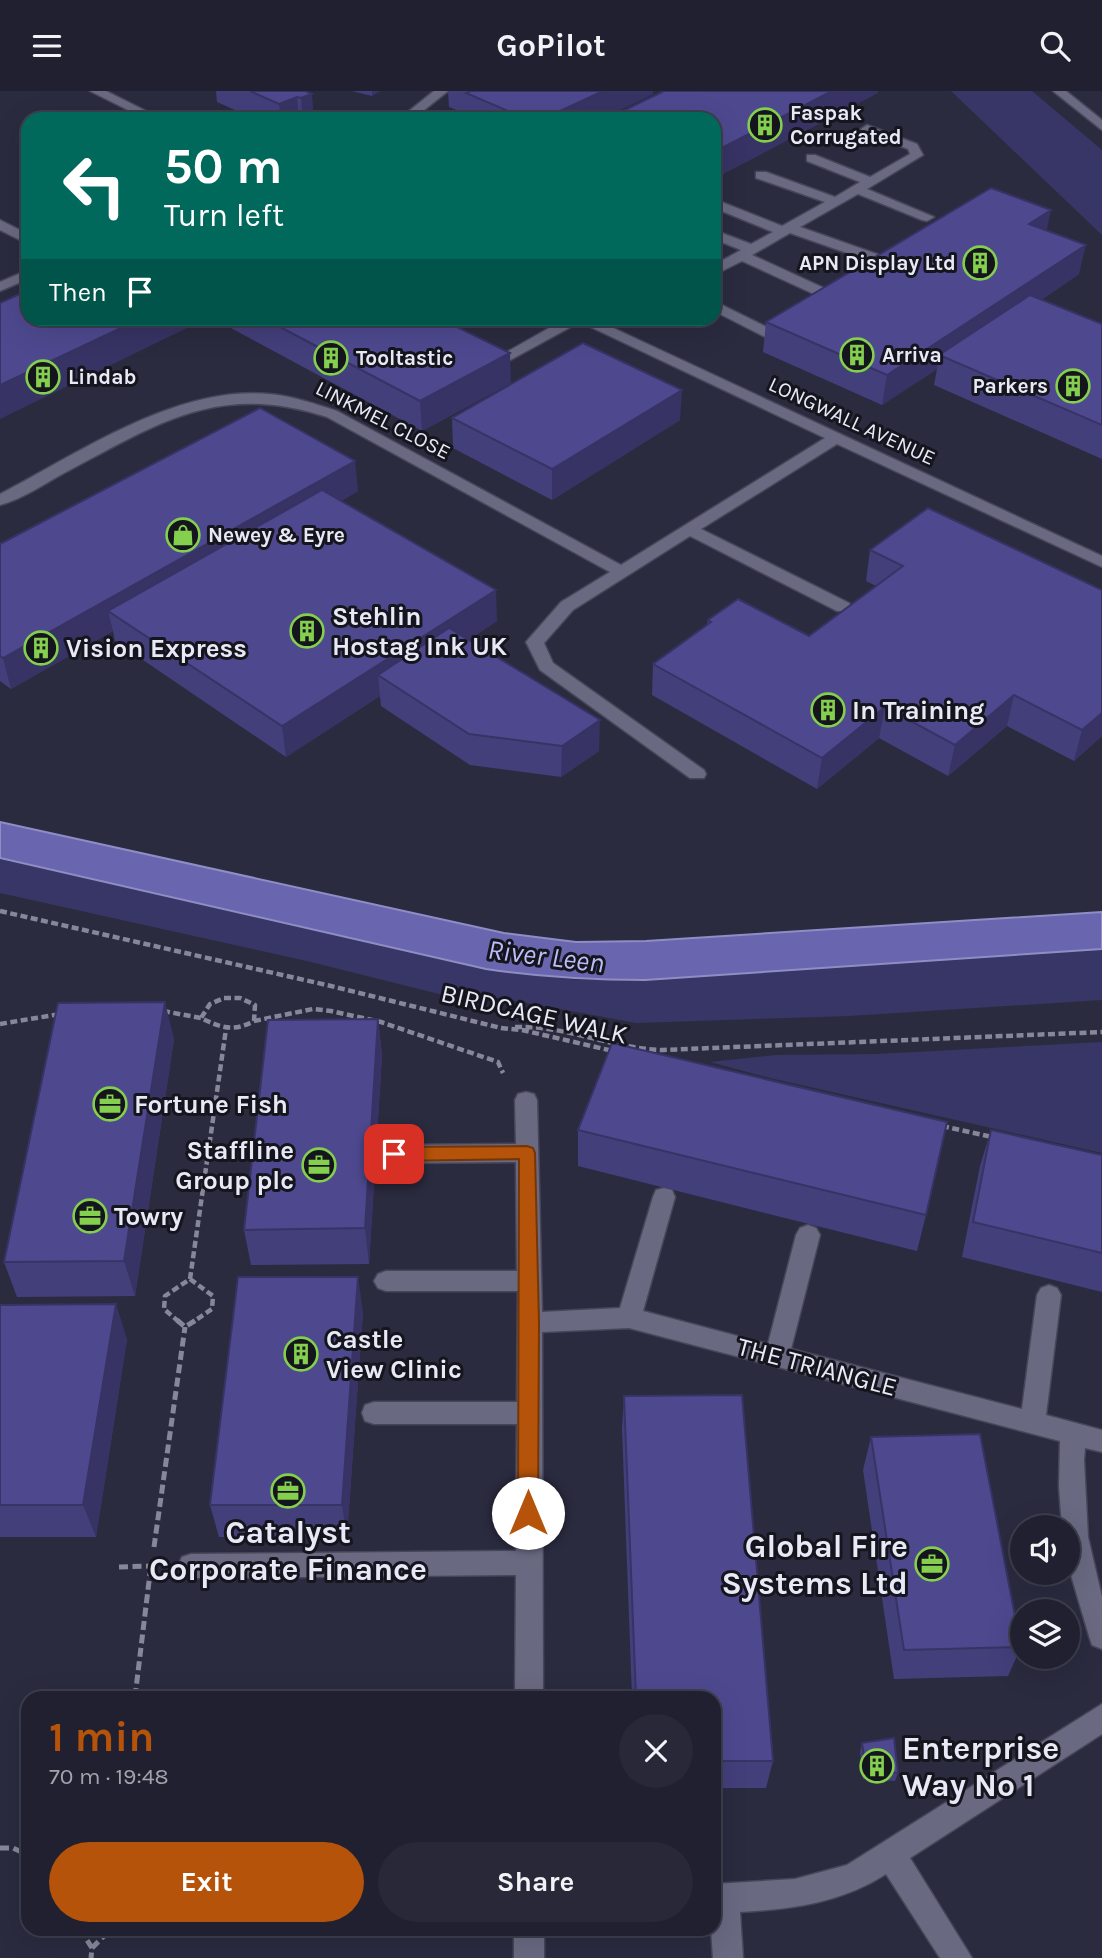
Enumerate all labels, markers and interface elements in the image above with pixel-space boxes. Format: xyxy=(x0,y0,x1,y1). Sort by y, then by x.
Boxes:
icon: menu xyxy=(28,27,66,65)
text: GoPilot xyxy=(496,27,606,64)
icon: search xyxy=(1036,27,1074,65)
place label: Faspak Corrugated xyxy=(790,101,902,149)
building icon: Faspak Corrugated xyxy=(746,106,784,144)
text: 50 m xyxy=(164,138,282,195)
icon: left xyxy=(49,140,140,231)
text: Turn left xyxy=(164,197,284,234)
building icon: APN Display Ltd xyxy=(961,244,999,282)
place label: APN Display Ltd xyxy=(799,251,956,275)
icon: arrive xyxy=(121,273,159,311)
text: Then xyxy=(49,277,107,308)
building icon: Arriva xyxy=(838,336,876,374)
building icon: Tooltastic xyxy=(312,339,350,377)
place label: Arriva xyxy=(882,343,942,367)
place label: Tooltastic xyxy=(356,346,453,370)
building icon: Lindab xyxy=(24,358,62,396)
place label: Lindab xyxy=(68,365,136,389)
building icon: Parkers xyxy=(1054,367,1092,405)
street label: LONGWALL AVENUE xyxy=(765,372,939,470)
place label: Parkers xyxy=(972,374,1048,398)
street label: LINKMEL CLOSE xyxy=(312,376,454,464)
shop icon: Newey & Eyre xyxy=(164,516,202,554)
place label: Newey & Eyre xyxy=(208,523,345,547)
place label: Stehlin Hostag Ink UK xyxy=(332,601,507,662)
building icon: Stehlin Hostag Ink UK xyxy=(288,612,326,650)
building icon: Vision Express xyxy=(22,629,60,667)
place label: Vision Express xyxy=(66,633,247,664)
building icon: In Training xyxy=(809,691,847,729)
place label: In Training xyxy=(852,695,984,726)
water label: River Leen xyxy=(486,932,606,980)
street label: BIRDCAGE WALK xyxy=(438,978,630,1051)
office icon: Fortune Fish xyxy=(91,1085,129,1123)
place label: Fortune Fish xyxy=(134,1089,288,1120)
pin xyxy=(364,1124,424,1184)
place label: Staffline Group plc xyxy=(175,1135,294,1196)
icon: arrive xyxy=(375,1135,413,1173)
office icon: Staffline Group plc xyxy=(300,1146,338,1184)
office icon: Towry xyxy=(71,1197,109,1235)
place label: Towry xyxy=(114,1201,183,1232)
place label: Castle View Clinic xyxy=(326,1324,462,1385)
street label: THE TRIANGLE xyxy=(734,1331,900,1403)
building icon: Castle View Clinic xyxy=(282,1335,320,1373)
office icon: Catalyst Corporate Finance xyxy=(269,1472,307,1510)
position arrow xyxy=(491,1476,565,1550)
place label: Catalyst Corporate Finance xyxy=(149,1514,427,1588)
map controls xyxy=(1010,1515,1080,1669)
button: sound xyxy=(1010,1515,1080,1585)
place label: Global Fire Systems Ltd xyxy=(722,1528,908,1602)
office icon: Global Fire Systems Ltd xyxy=(913,1545,951,1583)
button: layers xyxy=(1010,1599,1080,1669)
text: 1 min xyxy=(49,1712,154,1762)
button: close xyxy=(619,1714,693,1788)
place label: Enterprise Way No 1 xyxy=(902,1730,1059,1804)
building icon: Enterprise Way No 1 xyxy=(858,1747,896,1785)
text: 70 m · 19:48 xyxy=(49,1763,169,1790)
button: Exit xyxy=(49,1842,364,1922)
button: Share xyxy=(378,1842,693,1922)

